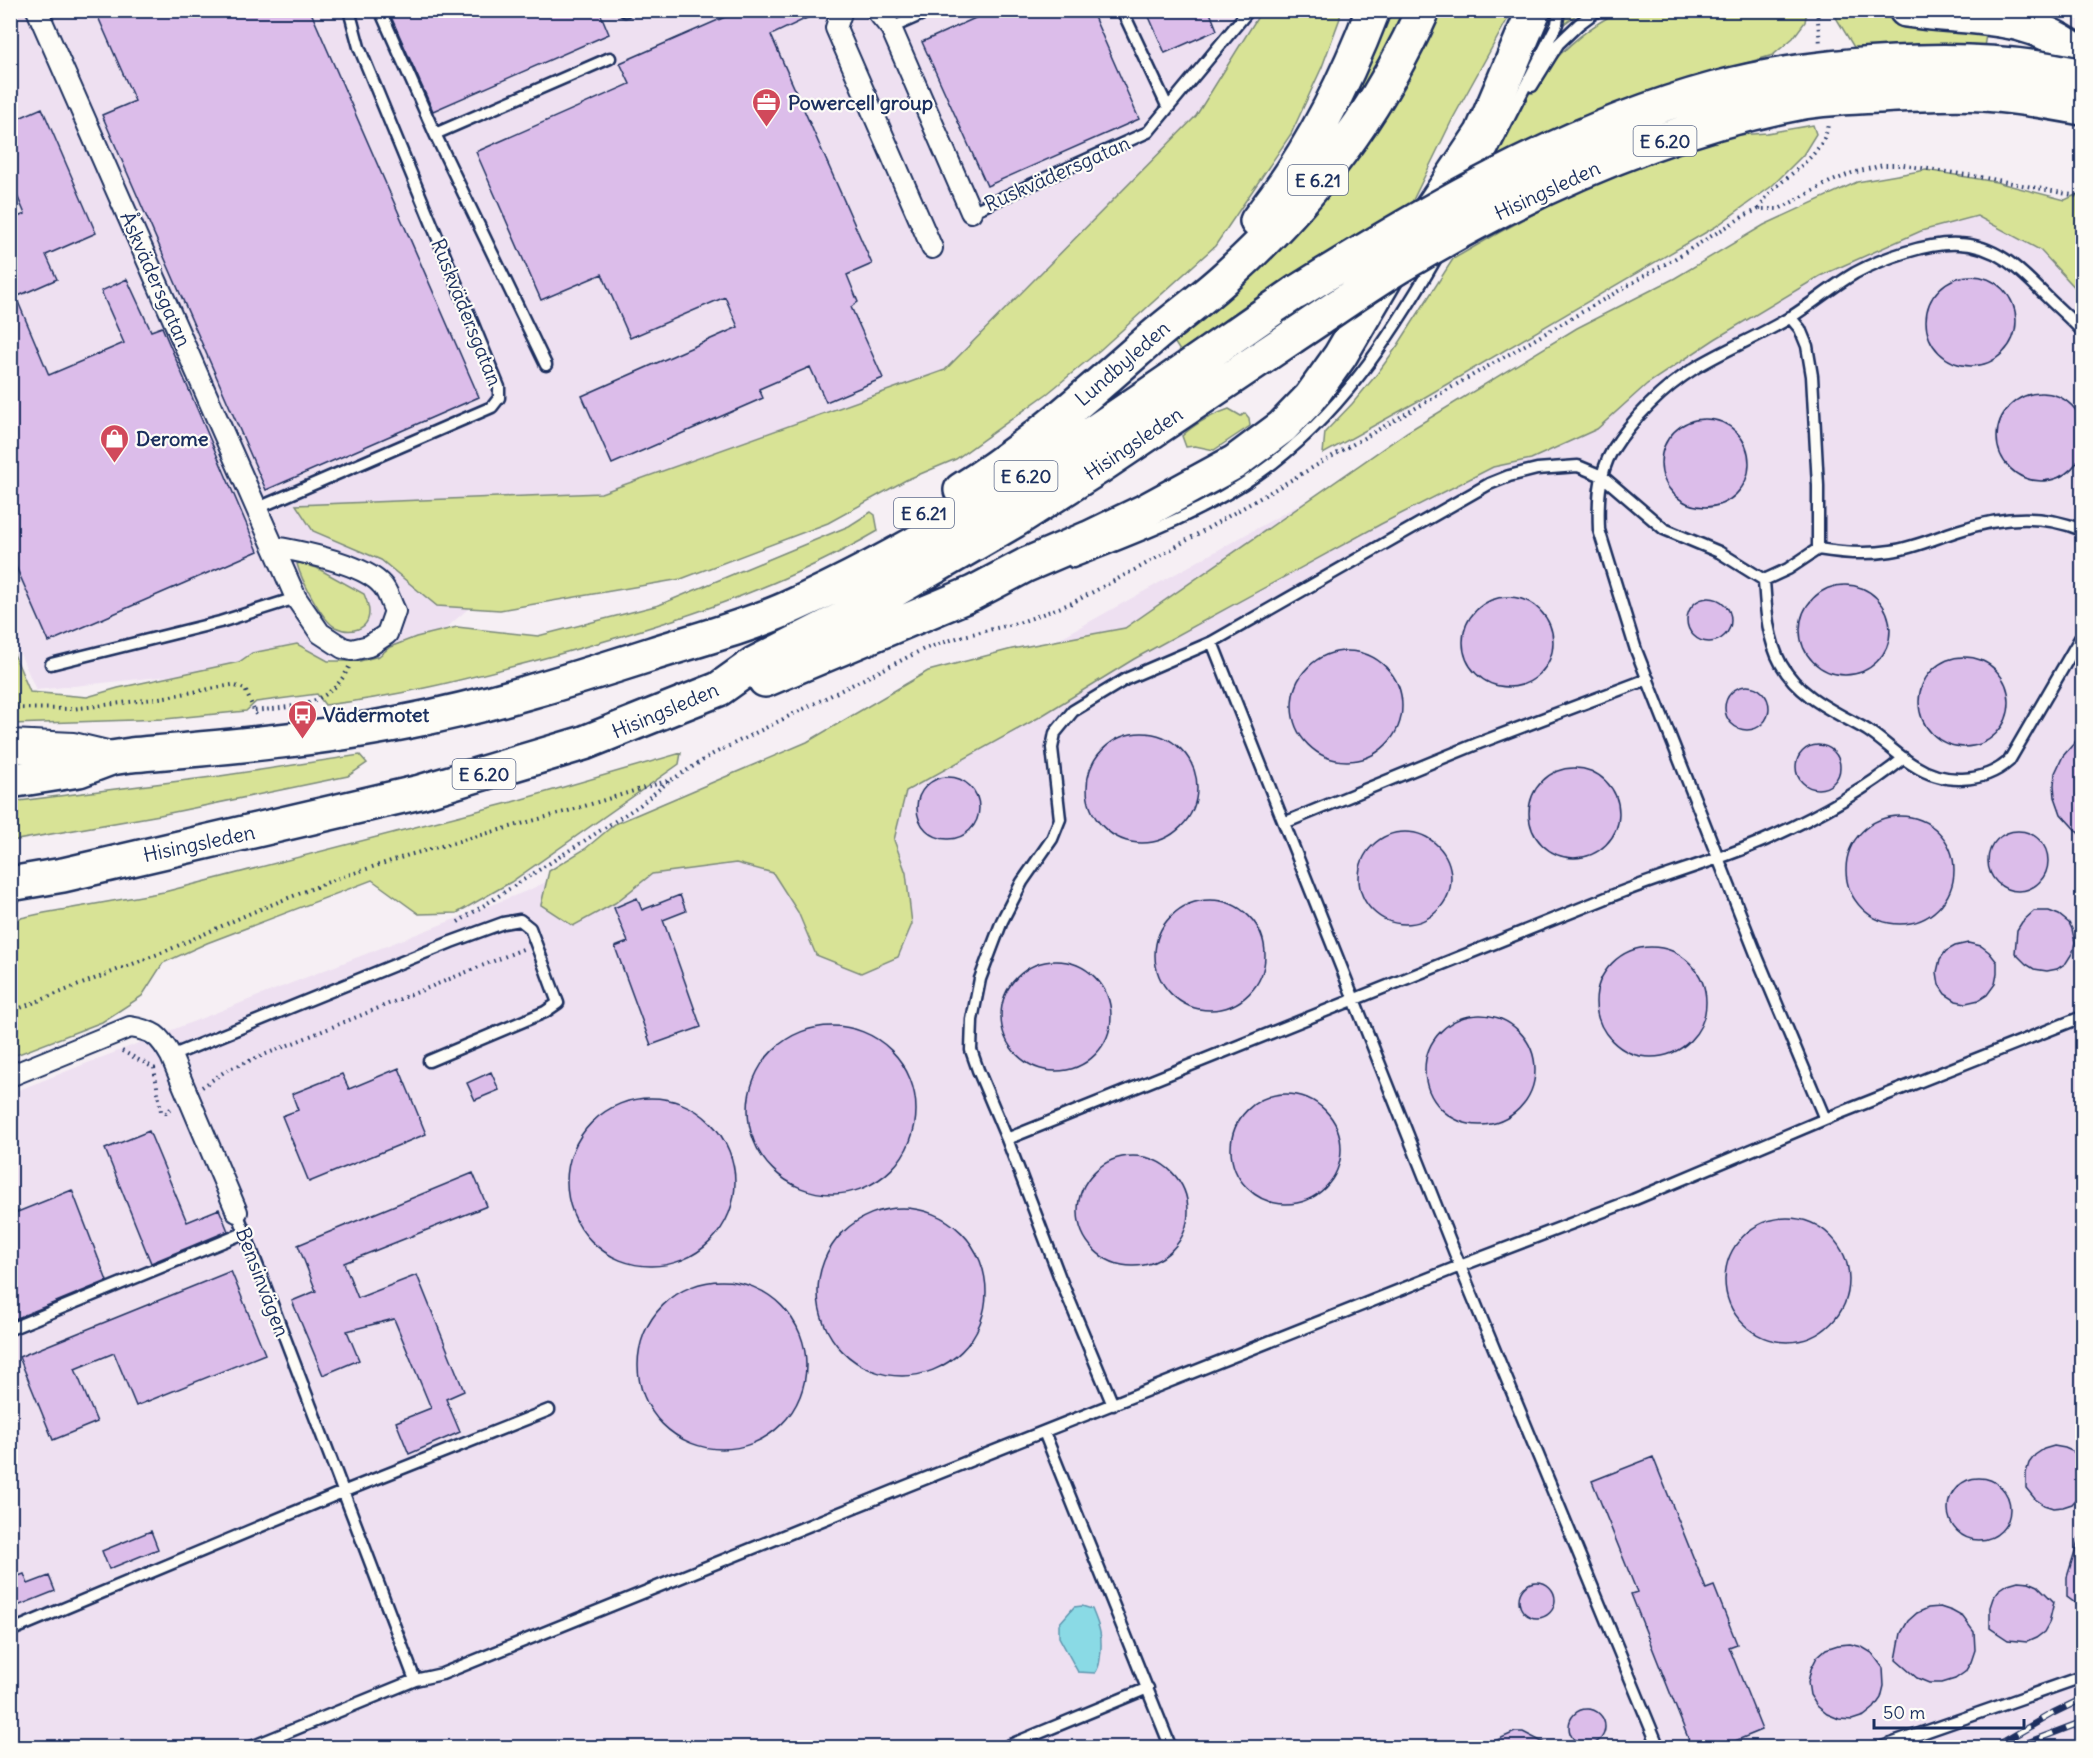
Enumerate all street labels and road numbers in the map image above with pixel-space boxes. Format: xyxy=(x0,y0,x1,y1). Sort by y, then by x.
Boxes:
road number: E 6.20 xyxy=(1634,126,1696,156)
street label: Ruskvädersgatan xyxy=(980,130,1134,216)
street label: Hisingsleden xyxy=(1490,155,1604,225)
road number: E 6.21 xyxy=(1288,165,1348,195)
street label: Åskvädersgatan xyxy=(115,208,197,350)
street label: Ruskvädersgatan xyxy=(426,235,508,389)
street label: Lundbyleden xyxy=(1070,315,1174,411)
street label: Hisingsleden xyxy=(1079,401,1187,485)
road number: E 6.20 xyxy=(994,461,1058,491)
road number: E 6.21 xyxy=(894,498,954,528)
street label: Hisingsleden xyxy=(608,676,722,744)
road number: E 6.20 xyxy=(452,759,516,789)
street label: Hisingsleden xyxy=(141,819,257,867)
street label: Bensinvägen xyxy=(231,1224,295,1340)

